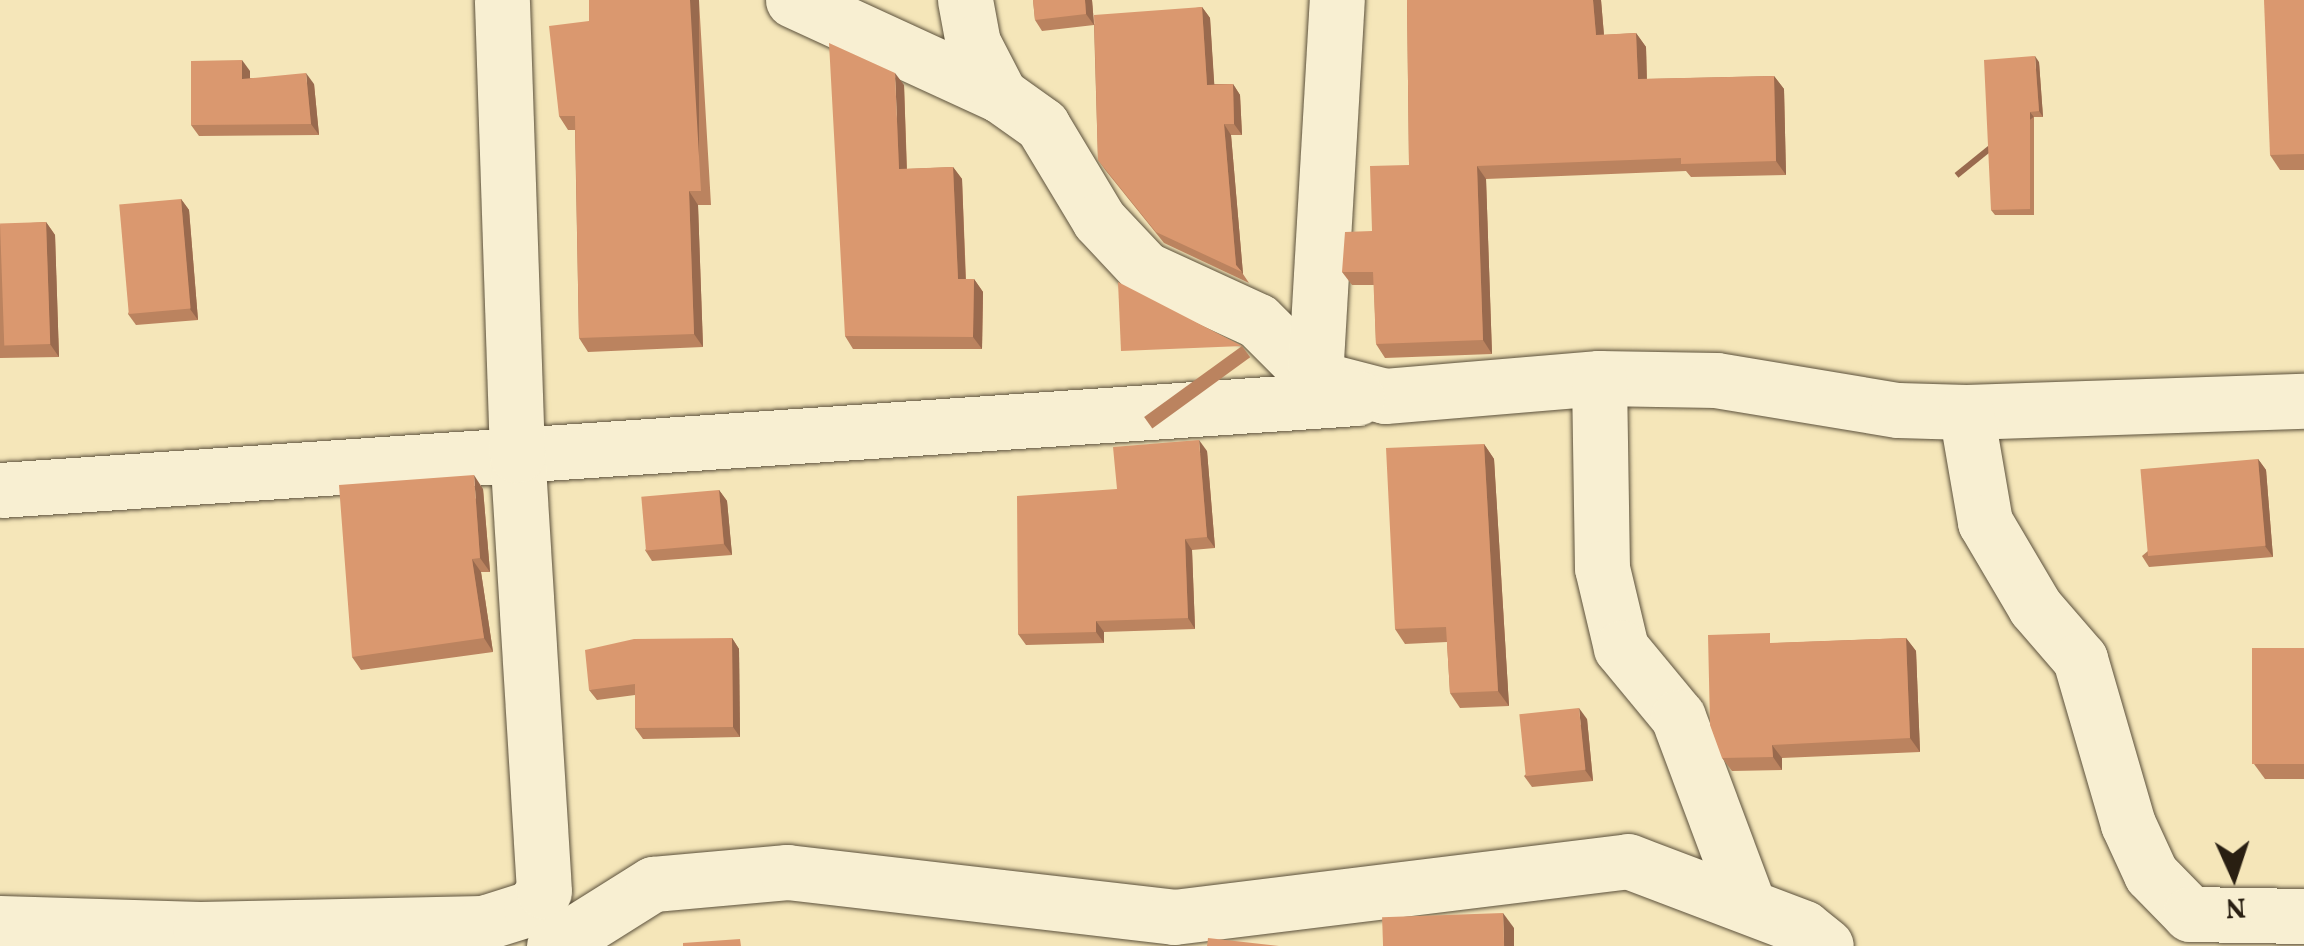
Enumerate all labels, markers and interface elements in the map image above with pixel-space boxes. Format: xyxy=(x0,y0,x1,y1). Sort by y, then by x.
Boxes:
north arrow xyxy=(2184,826,2284,926)
text: N xyxy=(2224,886,2247,926)

